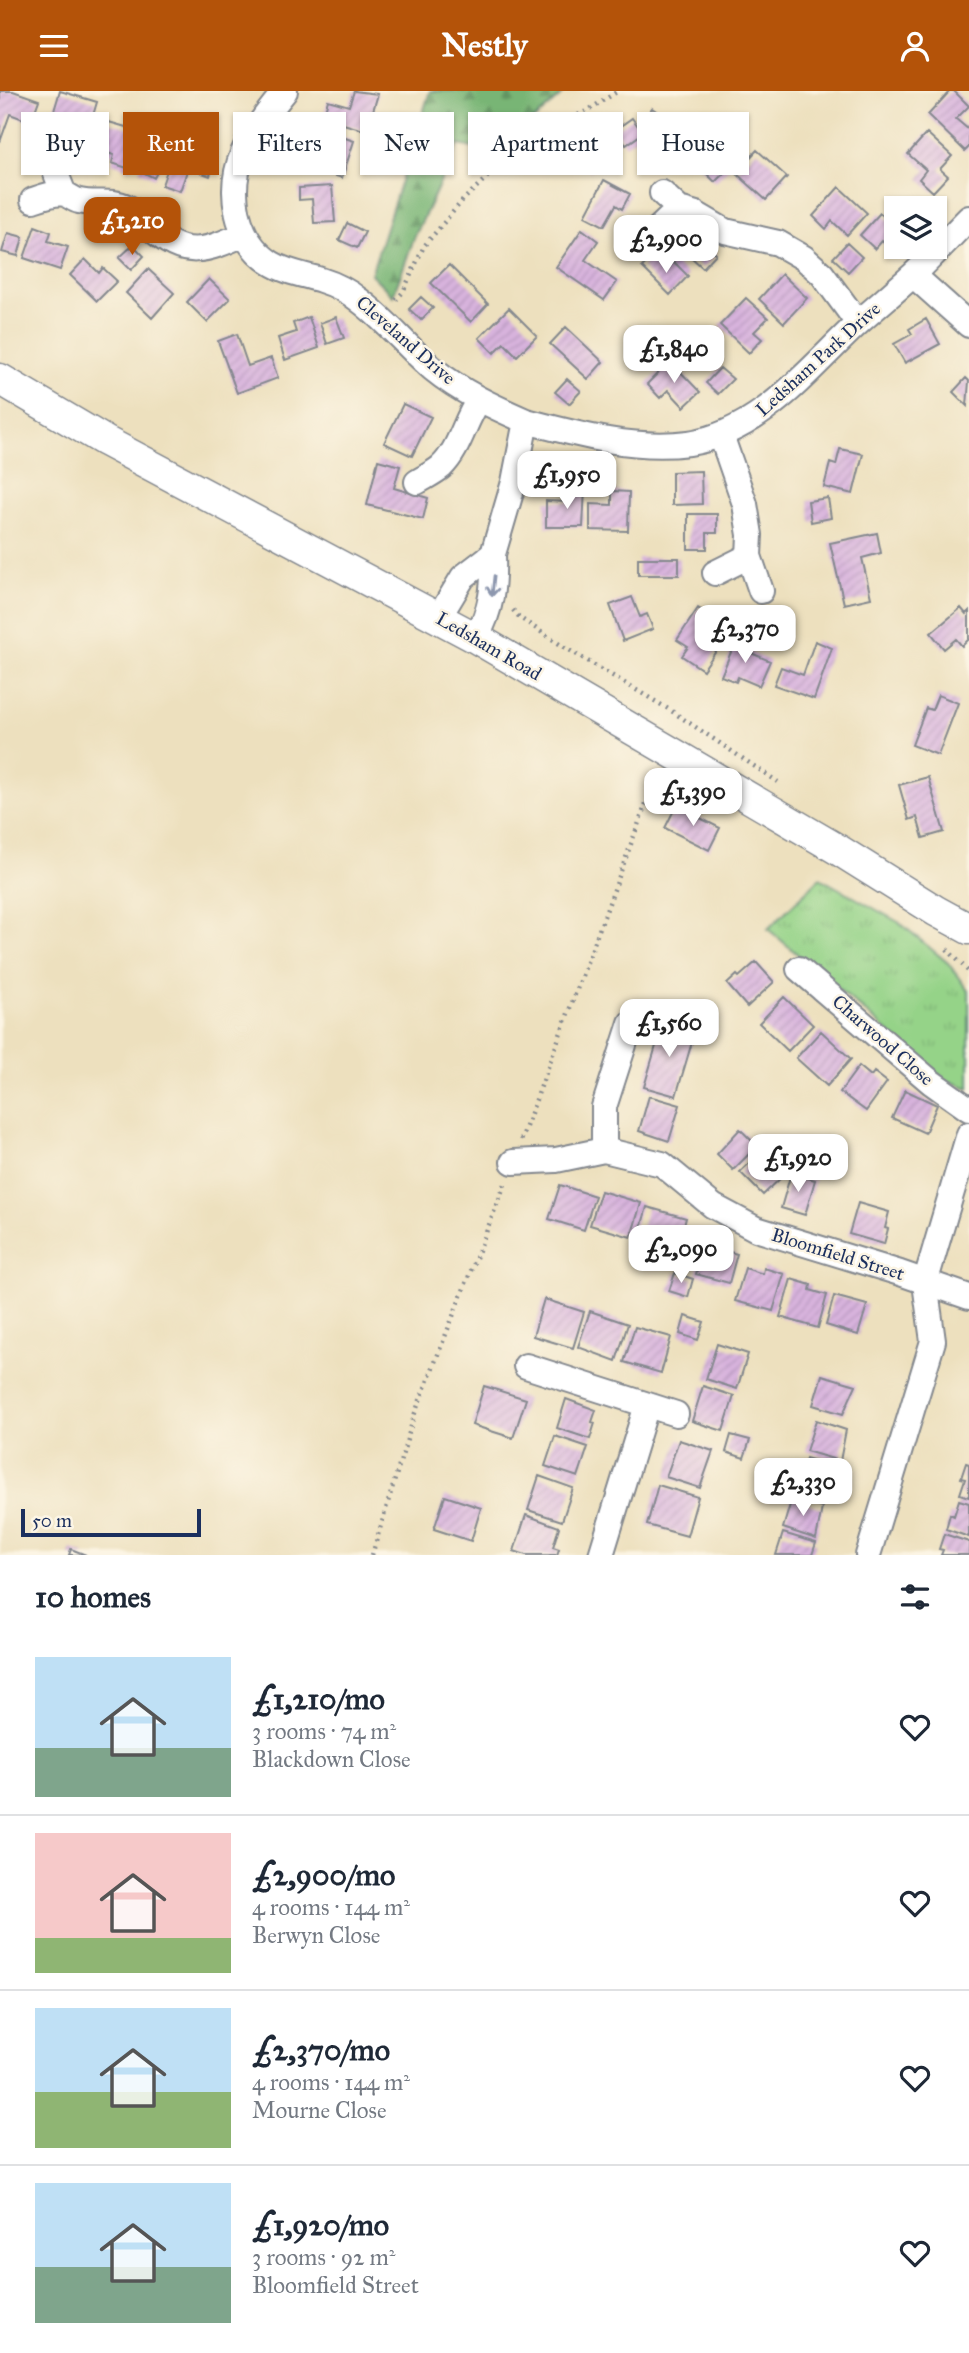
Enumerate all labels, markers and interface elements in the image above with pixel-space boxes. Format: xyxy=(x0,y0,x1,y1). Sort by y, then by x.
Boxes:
text: Nestly xyxy=(441,26,528,65)
icon: menu xyxy=(35,27,73,65)
icon: person xyxy=(896,27,934,65)
chip: Buy xyxy=(21,112,109,175)
chip: Rent xyxy=(123,112,219,175)
chip: Filters xyxy=(233,112,346,175)
chip: New xyxy=(360,112,454,175)
chip: Apartment xyxy=(468,112,623,175)
chip: House xyxy=(637,112,749,175)
map controls xyxy=(884,196,947,259)
button: layers xyxy=(884,196,947,259)
pin: £1,210 xyxy=(75,197,189,257)
text: £1,210 xyxy=(100,206,164,234)
pin: £2,900 xyxy=(609,215,723,275)
text: £2,900 xyxy=(630,224,702,252)
street label: Cleveland Drive xyxy=(352,291,460,389)
street label: Ledsham Park Drive xyxy=(751,297,885,421)
pin: £1,840 xyxy=(617,325,731,385)
text: £1,840 xyxy=(639,334,709,362)
pin: £1,950 xyxy=(510,451,624,511)
text: £1,950 xyxy=(533,460,601,488)
one-way arrow xyxy=(486,574,499,597)
pin: £2,370 xyxy=(688,605,802,665)
street label: Ledsham Road xyxy=(432,607,546,686)
text: £2,370 xyxy=(711,614,779,642)
pin: £1,390 xyxy=(636,769,750,828)
text: £1,390 xyxy=(660,777,726,805)
street label: Charwood Close xyxy=(828,990,938,1090)
pin: £1,560 xyxy=(612,999,726,1059)
text: £1,560 xyxy=(636,1008,702,1036)
pin: £1,920 xyxy=(741,1135,855,1194)
text: £1,920 xyxy=(764,1143,832,1171)
street label: Bloomfield Street xyxy=(769,1223,908,1285)
pin: £2,090 xyxy=(624,1225,738,1285)
text: £2,090 xyxy=(645,1234,717,1262)
pin: £2,330 xyxy=(746,1459,860,1518)
text: £2,330 xyxy=(770,1467,836,1495)
scale bar xyxy=(21,1506,201,1538)
text: 50 m xyxy=(32,1509,72,1532)
icon: filters xyxy=(896,1578,934,1616)
text: 10 homes xyxy=(35,1579,151,1615)
text: £1,210/mo xyxy=(252,1681,385,1717)
icon: home xyxy=(91,1685,175,1769)
icon: heart xyxy=(896,1708,934,1746)
text: 3 rooms · 74 m² xyxy=(252,1717,396,1745)
text: Blackdown Close xyxy=(252,1745,411,1773)
text: £2,900/mo xyxy=(252,1857,395,1893)
icon: home xyxy=(91,1861,175,1945)
icon: heart xyxy=(896,1884,934,1922)
text: 4 rooms · 144 m² xyxy=(252,1893,410,1921)
text: Berwyn Close xyxy=(252,1921,380,1949)
text: £2,370/mo xyxy=(252,2032,390,2068)
icon: home xyxy=(91,2036,175,2120)
icon: heart xyxy=(896,2059,934,2097)
text: 4 rooms · 144 m² xyxy=(252,2068,410,2096)
text: Mourne Close xyxy=(252,2096,387,2124)
text: £1,920/mo xyxy=(252,2207,389,2243)
icon: home xyxy=(91,2211,175,2295)
icon: heart xyxy=(896,2234,934,2272)
text: 3 rooms · 92 m² xyxy=(252,2243,395,2271)
text: Bloomfield Street xyxy=(252,2271,419,2299)

